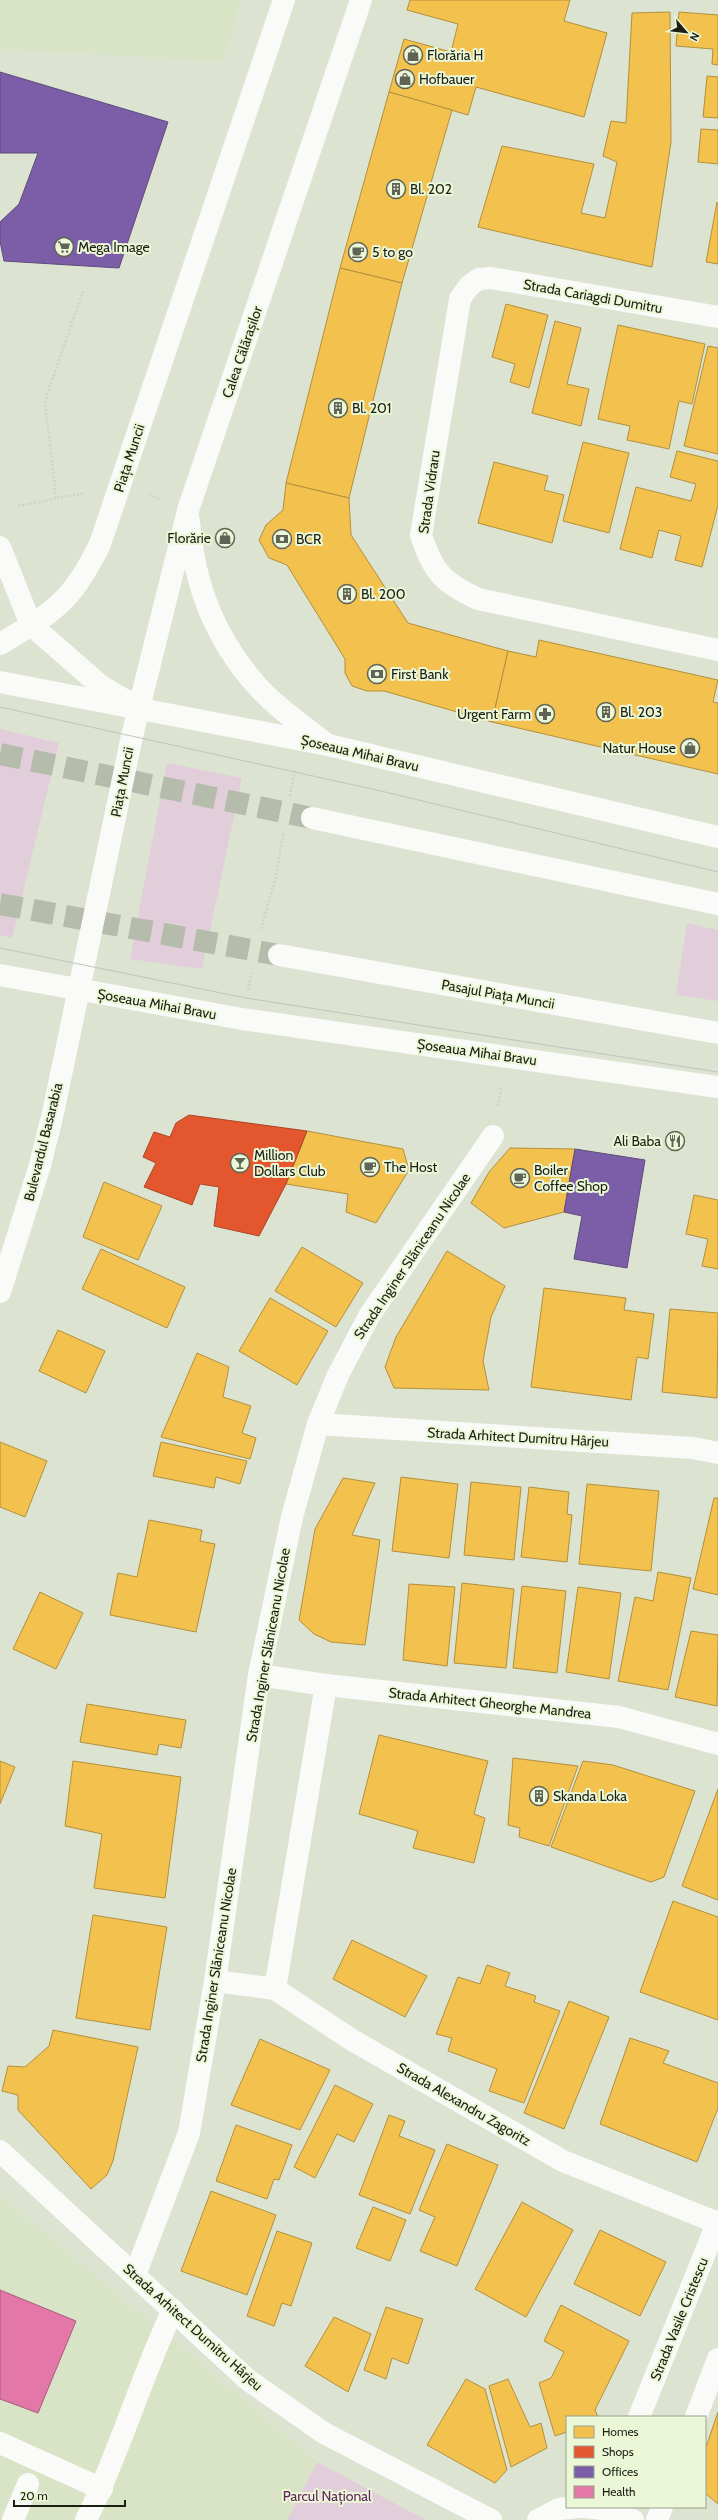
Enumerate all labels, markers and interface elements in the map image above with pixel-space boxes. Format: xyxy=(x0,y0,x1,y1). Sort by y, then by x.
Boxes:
north arrow xyxy=(666,12,706,52)
text: N xyxy=(687,30,703,43)
shop icon: Florăria H xyxy=(402,44,424,66)
place label: Florăria H xyxy=(427,46,483,64)
shop icon: Hofbauer xyxy=(394,68,416,90)
place label: Hofbauer xyxy=(419,70,475,88)
building icon: Bl. 202 xyxy=(385,178,407,200)
place label: Bl. 202 xyxy=(410,180,452,198)
supermarket icon: Mega Image xyxy=(53,236,75,258)
place label: Mega Image xyxy=(78,238,150,256)
cafe icon: 5 to go xyxy=(347,241,369,263)
place label: 5 to go xyxy=(372,243,413,261)
street label: Strada Cariagdi Dumitru xyxy=(522,275,664,317)
street label: Calea Călărașilor xyxy=(218,303,266,400)
building icon: Bl. 201 xyxy=(327,397,349,419)
place label: Bl. 201 xyxy=(352,399,391,417)
street label: Piața Muncii xyxy=(109,421,149,494)
street label: Strada Vidraru xyxy=(414,449,444,535)
shop icon: Florărie xyxy=(214,527,236,549)
bank icon: BCR xyxy=(271,528,293,550)
place label: Florărie xyxy=(167,529,211,547)
place label: BCR xyxy=(296,530,322,548)
building icon: Bl. 200 xyxy=(336,583,358,605)
place label: Bl. 200 xyxy=(361,585,406,603)
bank icon: First Bank xyxy=(366,663,388,685)
place label: First Bank xyxy=(391,665,449,683)
building icon: Bl. 203 xyxy=(595,701,617,723)
pharmacy icon: Urgent Farm xyxy=(534,703,556,725)
place label: Bl. 203 xyxy=(620,703,662,721)
place label: Urgent Farm xyxy=(457,705,531,723)
street label: Șoseaua Mihai Bravu xyxy=(299,731,421,775)
shop icon: Natur House xyxy=(679,737,701,759)
place label: Natur House xyxy=(602,739,676,757)
street label: Piața Muncii xyxy=(106,745,138,818)
street label: Pasajul Piața Muncii xyxy=(440,975,556,1013)
street label: Șoseaua Mihai Bravu xyxy=(96,985,218,1023)
street label: Șoseaua Mihai Bravu xyxy=(416,1035,538,1069)
street label: Bulevardul Basarabia xyxy=(20,1081,66,1203)
restaurant icon: Ali Baba xyxy=(664,1130,686,1152)
place label: Ali Baba xyxy=(613,1132,661,1150)
place label: Million Dollars Club xyxy=(254,1146,326,1180)
bar icon: Million Dollars Club xyxy=(229,1152,251,1174)
cafe icon: The Host xyxy=(359,1156,381,1178)
place label: The Host xyxy=(384,1158,437,1176)
place label: Boiler Coffee Shop xyxy=(534,1161,608,1195)
cafe icon: Boiler Coffee Shop xyxy=(509,1167,531,1189)
street label: Strada Inginer Slăniceanu Nicolae xyxy=(350,1169,474,1343)
street label: Strada Arhitect Dumitru Hârjeu xyxy=(427,1423,609,1451)
street label: Strada Inginer Slăniceanu Nicolae xyxy=(242,1547,294,1743)
street label: Strada Arhitect Gheorghe Mandrea xyxy=(388,1683,593,1723)
building icon: Skanda Loka xyxy=(528,1785,550,1807)
place label: Skanda Loka xyxy=(553,1787,627,1805)
street label: Strada Inginer Slăniceanu Nicolae xyxy=(192,1866,240,2064)
street label: Strada Alexandru Zagoritz xyxy=(394,2058,535,2150)
street label: Strada Vasile Cristescu xyxy=(646,2255,712,2383)
street label: Strada Arhitect Dumitru Hârjeu xyxy=(119,2260,267,2394)
legend xyxy=(566,2416,706,2508)
text: Homes xyxy=(602,2424,639,2439)
text: Shops xyxy=(602,2444,634,2459)
text: Offices xyxy=(602,2464,638,2479)
scale bar xyxy=(14,2482,125,2508)
text: Health xyxy=(602,2484,636,2499)
park label: Parcul Național xyxy=(283,2487,372,2505)
text: 20 m xyxy=(20,2488,48,2503)

